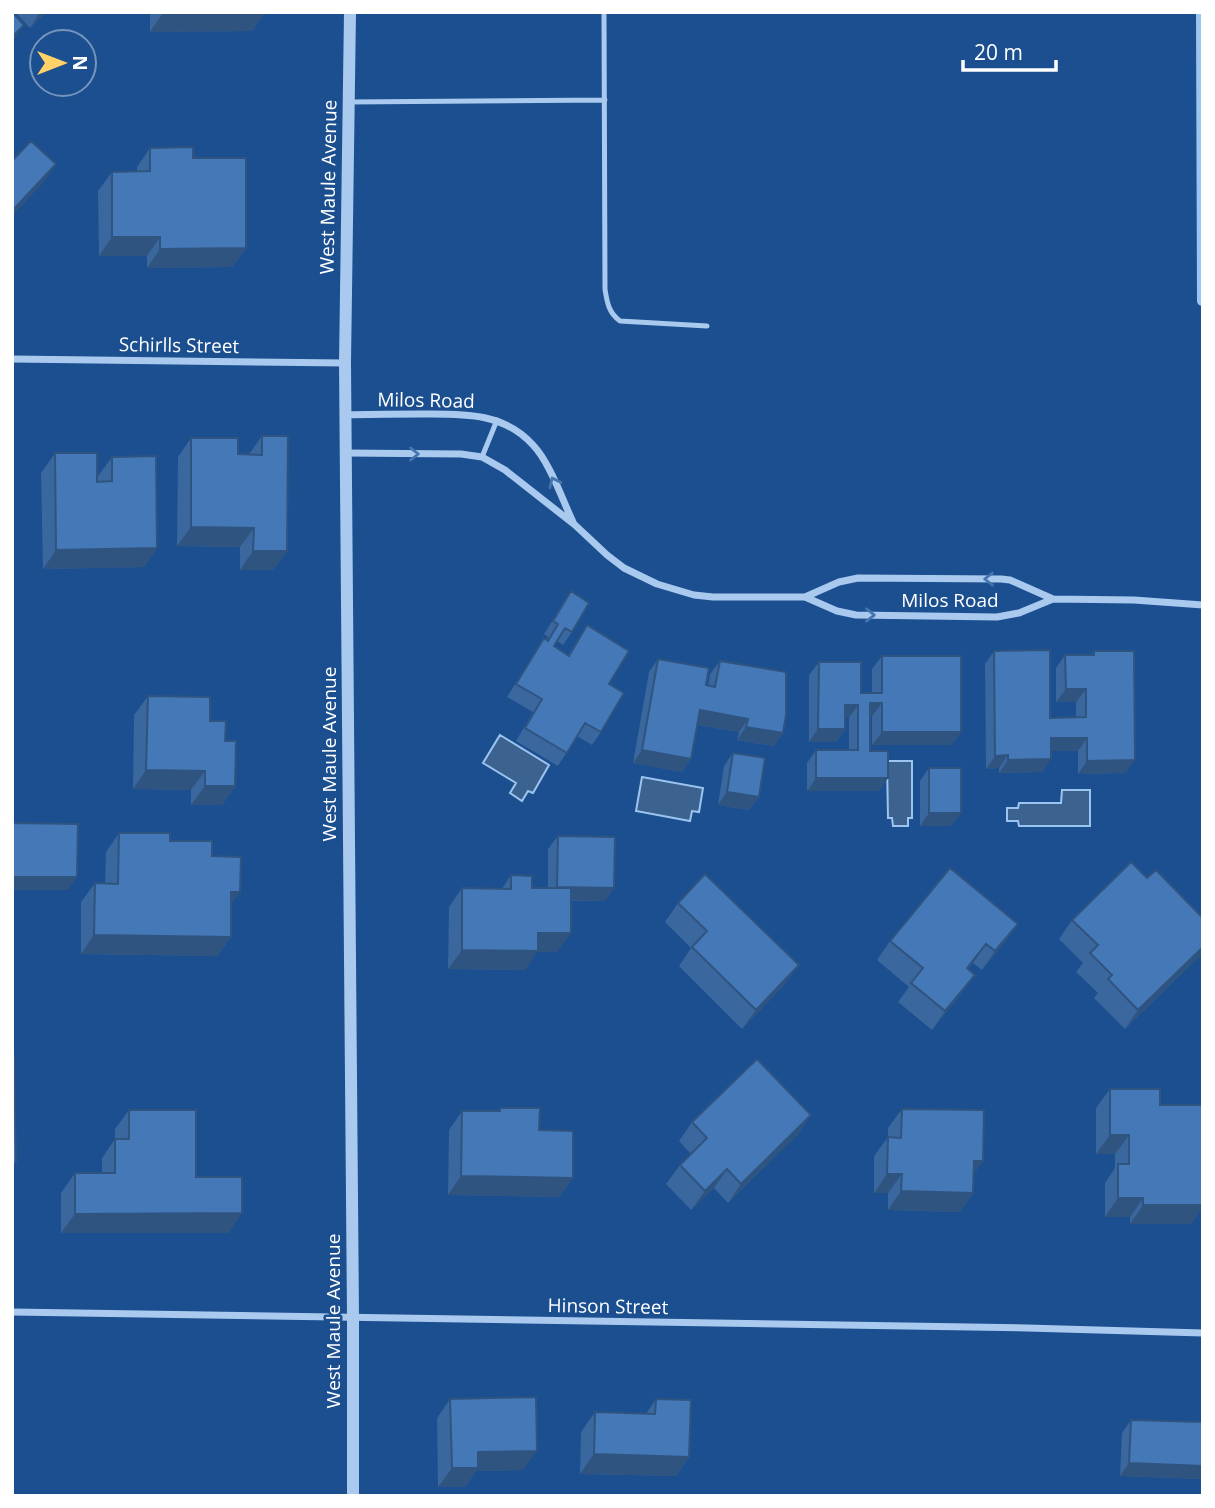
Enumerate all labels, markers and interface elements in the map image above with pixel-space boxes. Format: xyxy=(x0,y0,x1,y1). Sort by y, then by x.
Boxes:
north arrow xyxy=(28,28,98,98)
scale bar xyxy=(963,28,1056,72)
text: 20 m xyxy=(974,38,1023,66)
text: N xyxy=(67,55,93,71)
street label: West Maule Avenue xyxy=(313,99,343,275)
street label: Schirlls Street xyxy=(119,331,240,359)
street label: Milos Road xyxy=(377,386,475,414)
one-way arrow xyxy=(409,446,420,462)
one-way arrow xyxy=(549,477,563,489)
one-way arrow xyxy=(983,571,994,587)
street label: Milos Road xyxy=(901,587,999,613)
one-way arrow xyxy=(865,608,876,623)
street label: West Maule Avenue xyxy=(316,667,342,841)
street label: West Maule Avenue xyxy=(320,1234,346,1408)
street label: Hinson Street xyxy=(547,1292,669,1320)

